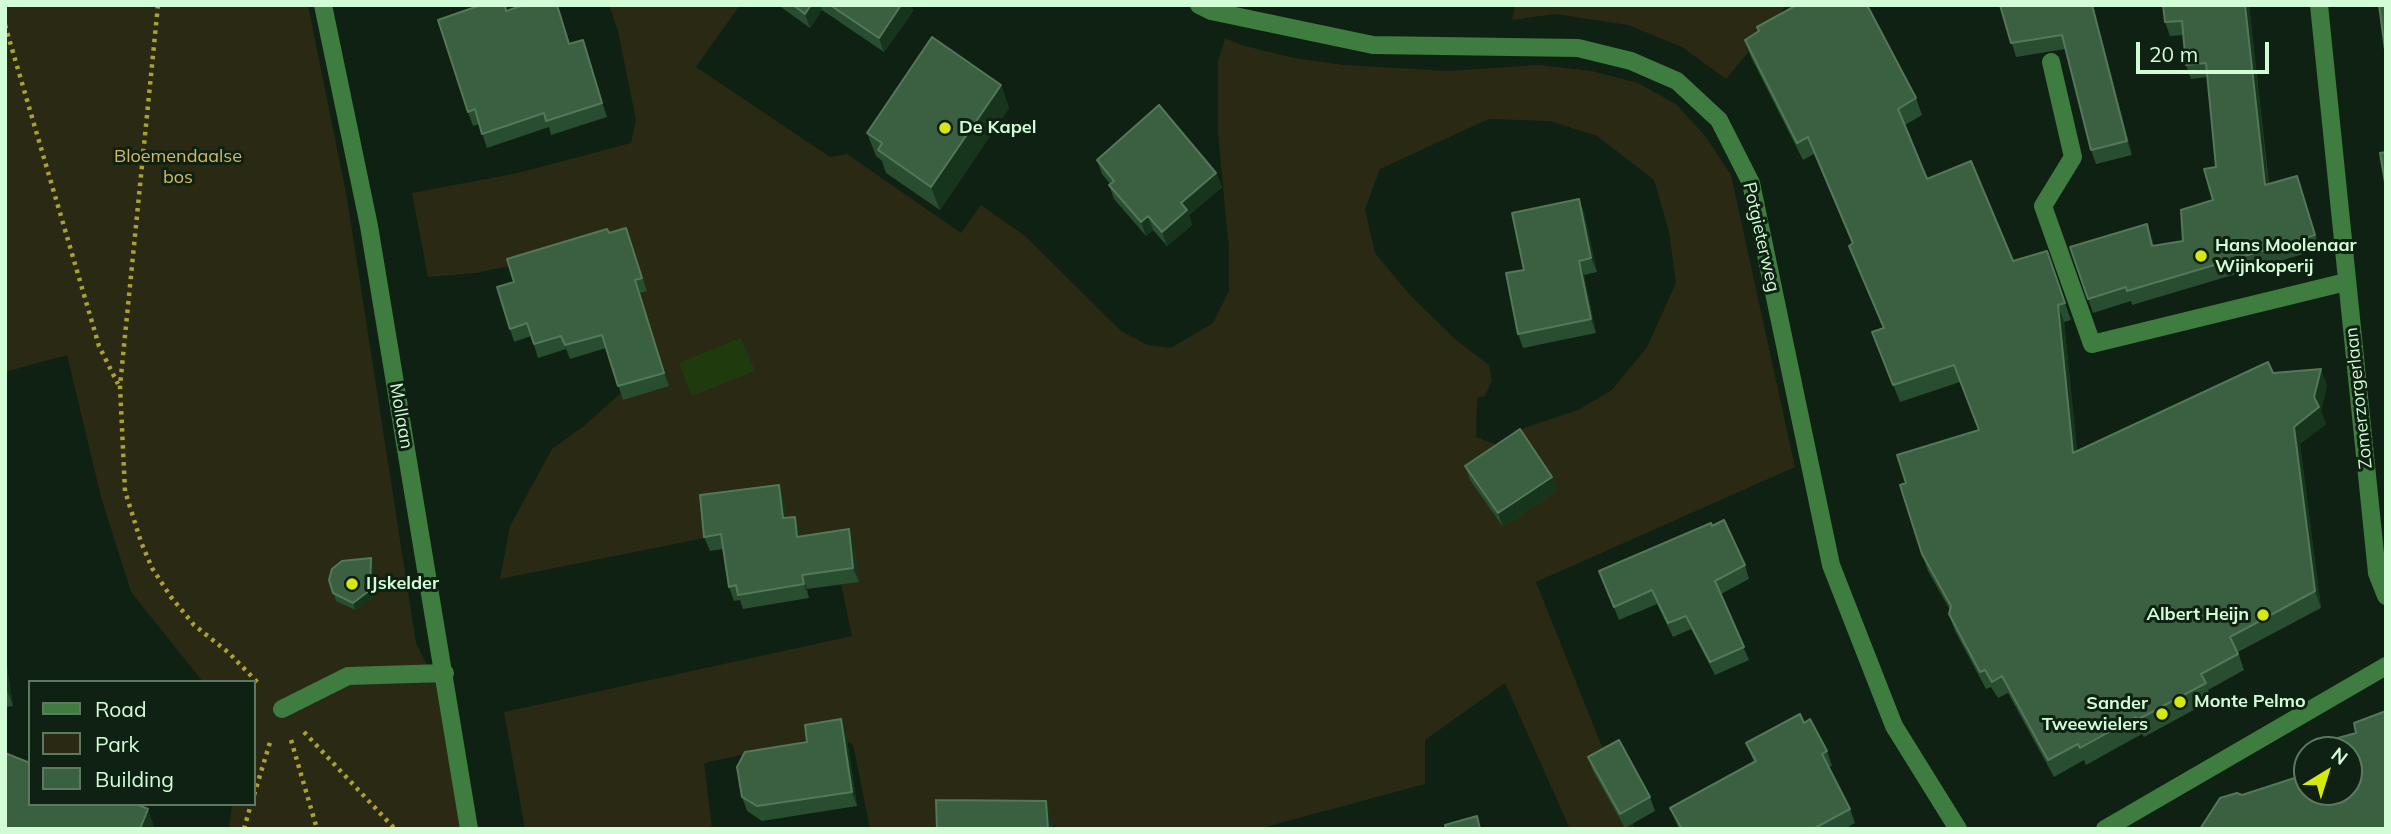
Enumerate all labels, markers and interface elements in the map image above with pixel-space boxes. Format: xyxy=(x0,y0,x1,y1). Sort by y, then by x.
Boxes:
scale bar xyxy=(2139,28,2272,72)
text: 20 m xyxy=(2149,41,2198,67)
place label: De Kapel xyxy=(959,117,1036,139)
marker: De Kapel xyxy=(937,120,953,136)
park label: Bloemendaalse bos xyxy=(114,146,242,188)
street label: Potgieterweg xyxy=(1738,180,1784,294)
place label: Hans Moolenaar Wijnkoperij xyxy=(2215,235,2357,278)
marker: Hans Moolenaar Wijnkoperij xyxy=(2193,248,2209,264)
street label: Zomerzorgerlaan xyxy=(2341,326,2377,470)
street label: Mollaan xyxy=(385,381,417,451)
place label: IJskelder xyxy=(366,573,439,595)
marker: IJskelder xyxy=(344,576,360,592)
place label: Albert Heijn xyxy=(2146,604,2249,626)
marker: Albert Heijn xyxy=(2255,607,2271,623)
legend xyxy=(28,680,256,806)
place label: Monte Pelmo xyxy=(2194,691,2306,713)
place label: Sander Tweewielers xyxy=(2042,693,2148,736)
marker: Monte Pelmo xyxy=(2172,694,2188,710)
text: Road xyxy=(95,696,146,722)
marker: Sander Tweewielers xyxy=(2154,706,2170,722)
text: Park xyxy=(95,731,139,757)
north arrow xyxy=(2293,736,2363,806)
text: N xyxy=(2327,742,2353,770)
text: Building xyxy=(95,766,174,792)

